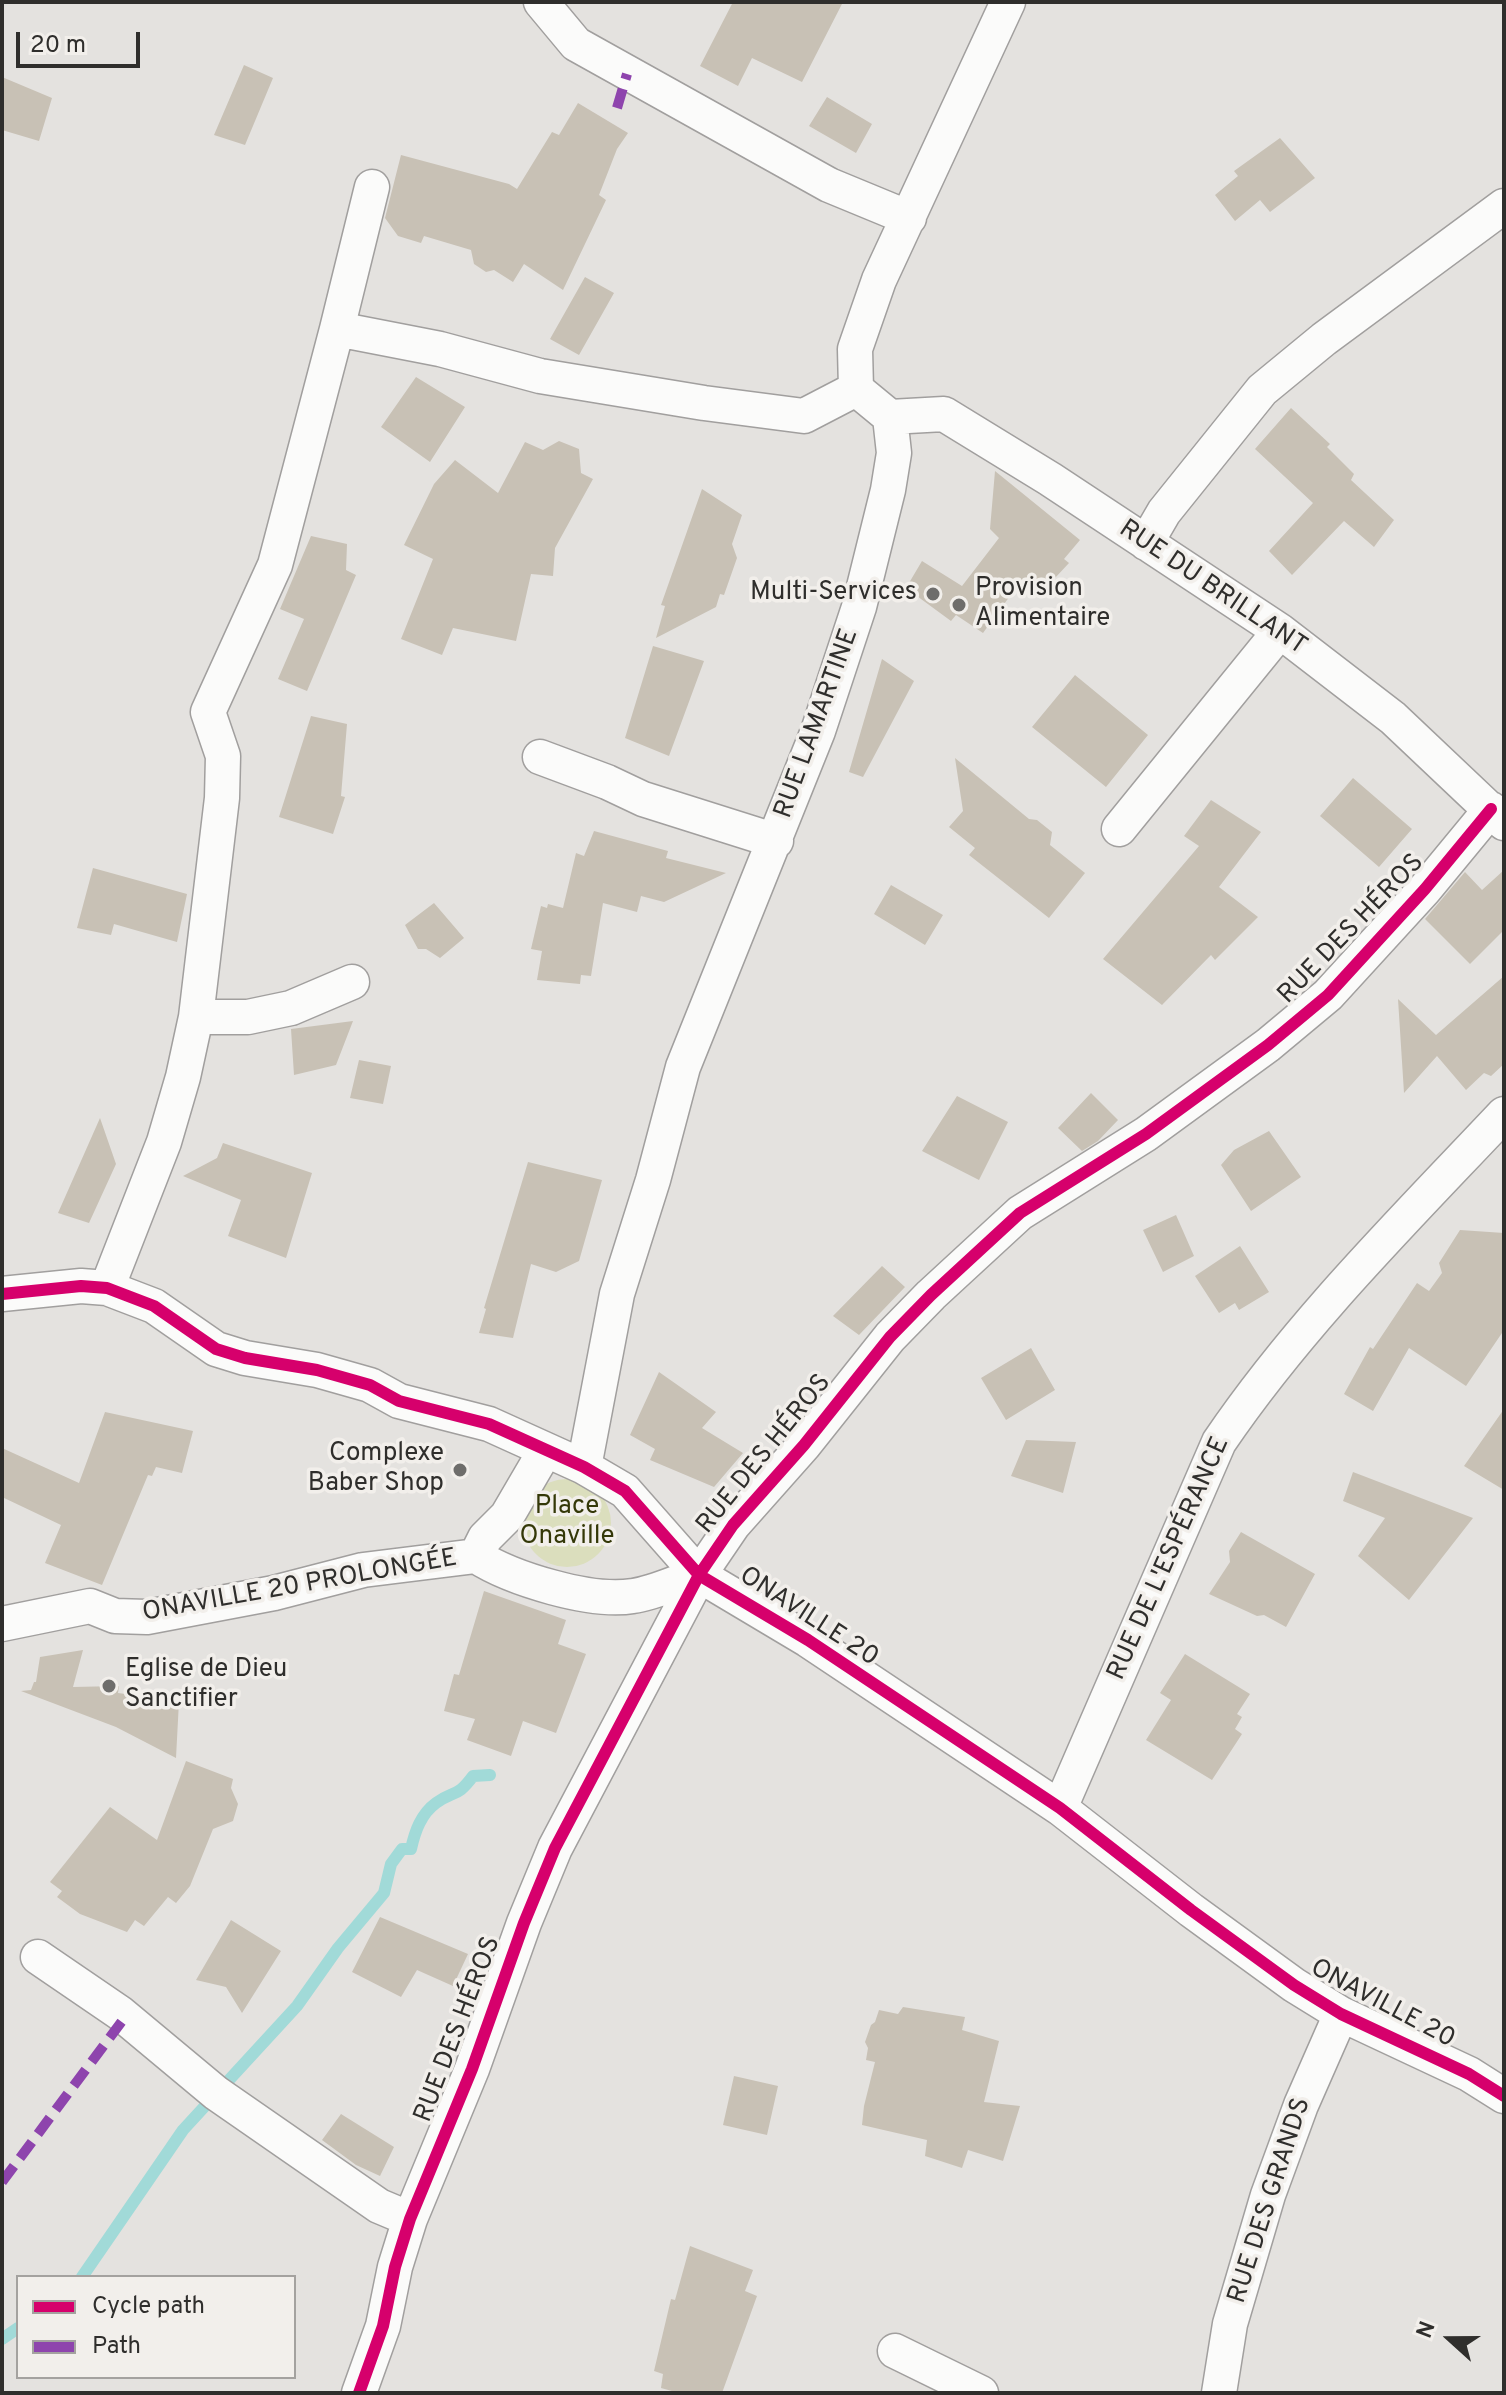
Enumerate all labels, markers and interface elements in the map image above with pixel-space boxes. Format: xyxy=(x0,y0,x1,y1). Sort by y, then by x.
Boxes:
scale bar xyxy=(20,16,144,66)
text: 20 m xyxy=(30,31,86,61)
street label: RUE DU BRILLANT xyxy=(1112,515,1312,663)
place label: Provision Alimentaire xyxy=(975,574,1110,636)
place label: Multi-Services xyxy=(750,578,917,610)
marker: Multi-Services xyxy=(924,585,942,603)
marker: Provision Alimentaire xyxy=(950,596,968,614)
street label: RUE LAMARTINE xyxy=(769,625,867,823)
street label: RUE DES HÉROS xyxy=(1272,848,1432,1012)
street label: RUE DES HÉROS xyxy=(691,1369,839,1541)
street label: RUE DE L'ESPÉRANCE xyxy=(1102,1433,1238,1685)
place label: Complexe Baber Shop xyxy=(308,1439,444,1500)
marker: Complexe Baber Shop xyxy=(451,1461,469,1479)
park label: Place Onaville xyxy=(519,1492,615,1554)
street label: ONAVILLE 20 PROLONGÉE xyxy=(140,1544,460,1630)
street label: ONAVILLE 20 xyxy=(733,1561,883,1675)
place label: Eglise de Dieu Sanctifier xyxy=(125,1655,287,1716)
marker: Eglise de Dieu Sanctifier xyxy=(100,1677,118,1695)
street label: RUE DES HÉROS xyxy=(409,1933,509,2127)
street label: ONAVILLE 20 xyxy=(1304,1954,1460,2056)
street label: RUE DES GRANDS xyxy=(1223,2094,1319,2308)
legend xyxy=(16,2275,296,2379)
text: Cycle path xyxy=(92,2292,205,2322)
north arrow xyxy=(1410,2299,1490,2379)
text: N xyxy=(1412,2318,1443,2342)
text: Path xyxy=(92,2332,141,2362)

